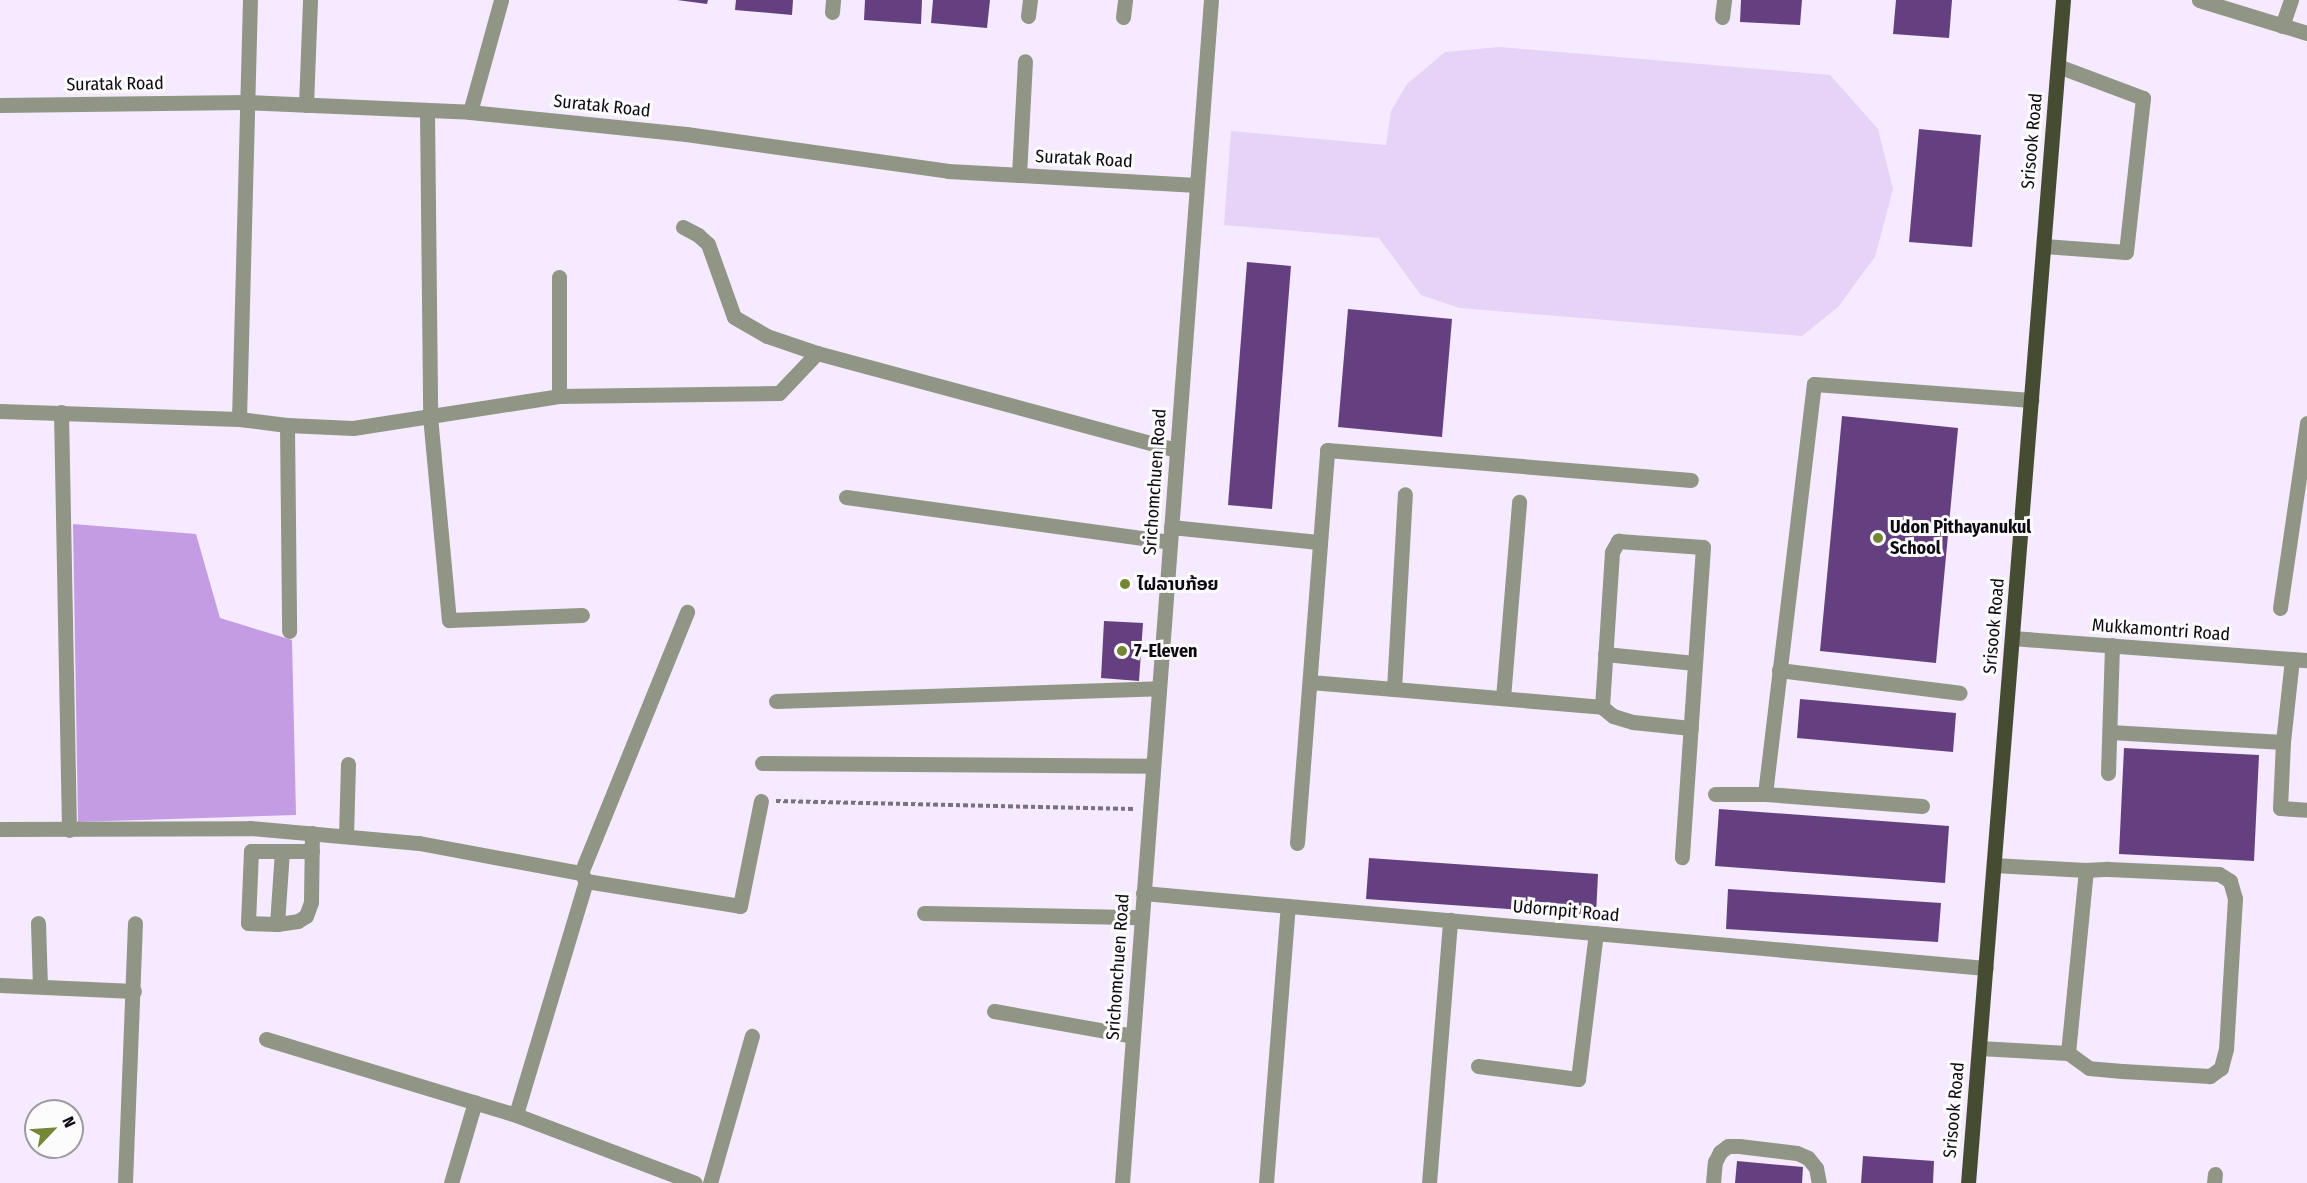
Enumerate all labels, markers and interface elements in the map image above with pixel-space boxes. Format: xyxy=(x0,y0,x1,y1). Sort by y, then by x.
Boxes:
street label: Suratak Road xyxy=(66,72,164,96)
street label: Suratak Road xyxy=(552,90,652,122)
street label: Srisook Road xyxy=(2017,92,2047,190)
street label: Suratak Road xyxy=(1035,146,1133,172)
street label: Srichomchuen Road xyxy=(1139,408,1171,556)
place label: Udon Pithayanukul School xyxy=(1890,517,2031,560)
marker: Udon Pithayanukul School xyxy=(1871,531,1885,545)
place label: ໄຝລາບກ້ອຍ xyxy=(1137,573,1218,595)
marker: ໄຝລາບກ້ອຍ xyxy=(1118,577,1132,591)
street label: Srisook Road xyxy=(1979,577,2009,675)
street label: Mukkamontri Road xyxy=(2091,614,2231,646)
place label: 7-Eleven xyxy=(1134,640,1197,662)
marker: 7-Eleven xyxy=(1115,644,1129,658)
street label: Srichomchuen Road xyxy=(1102,893,1134,1041)
street label: Udornpit Road xyxy=(1512,896,1620,926)
street label: Srisook Road xyxy=(1939,1061,1969,1159)
north arrow xyxy=(24,1099,84,1159)
text: N xyxy=(58,1114,80,1130)

